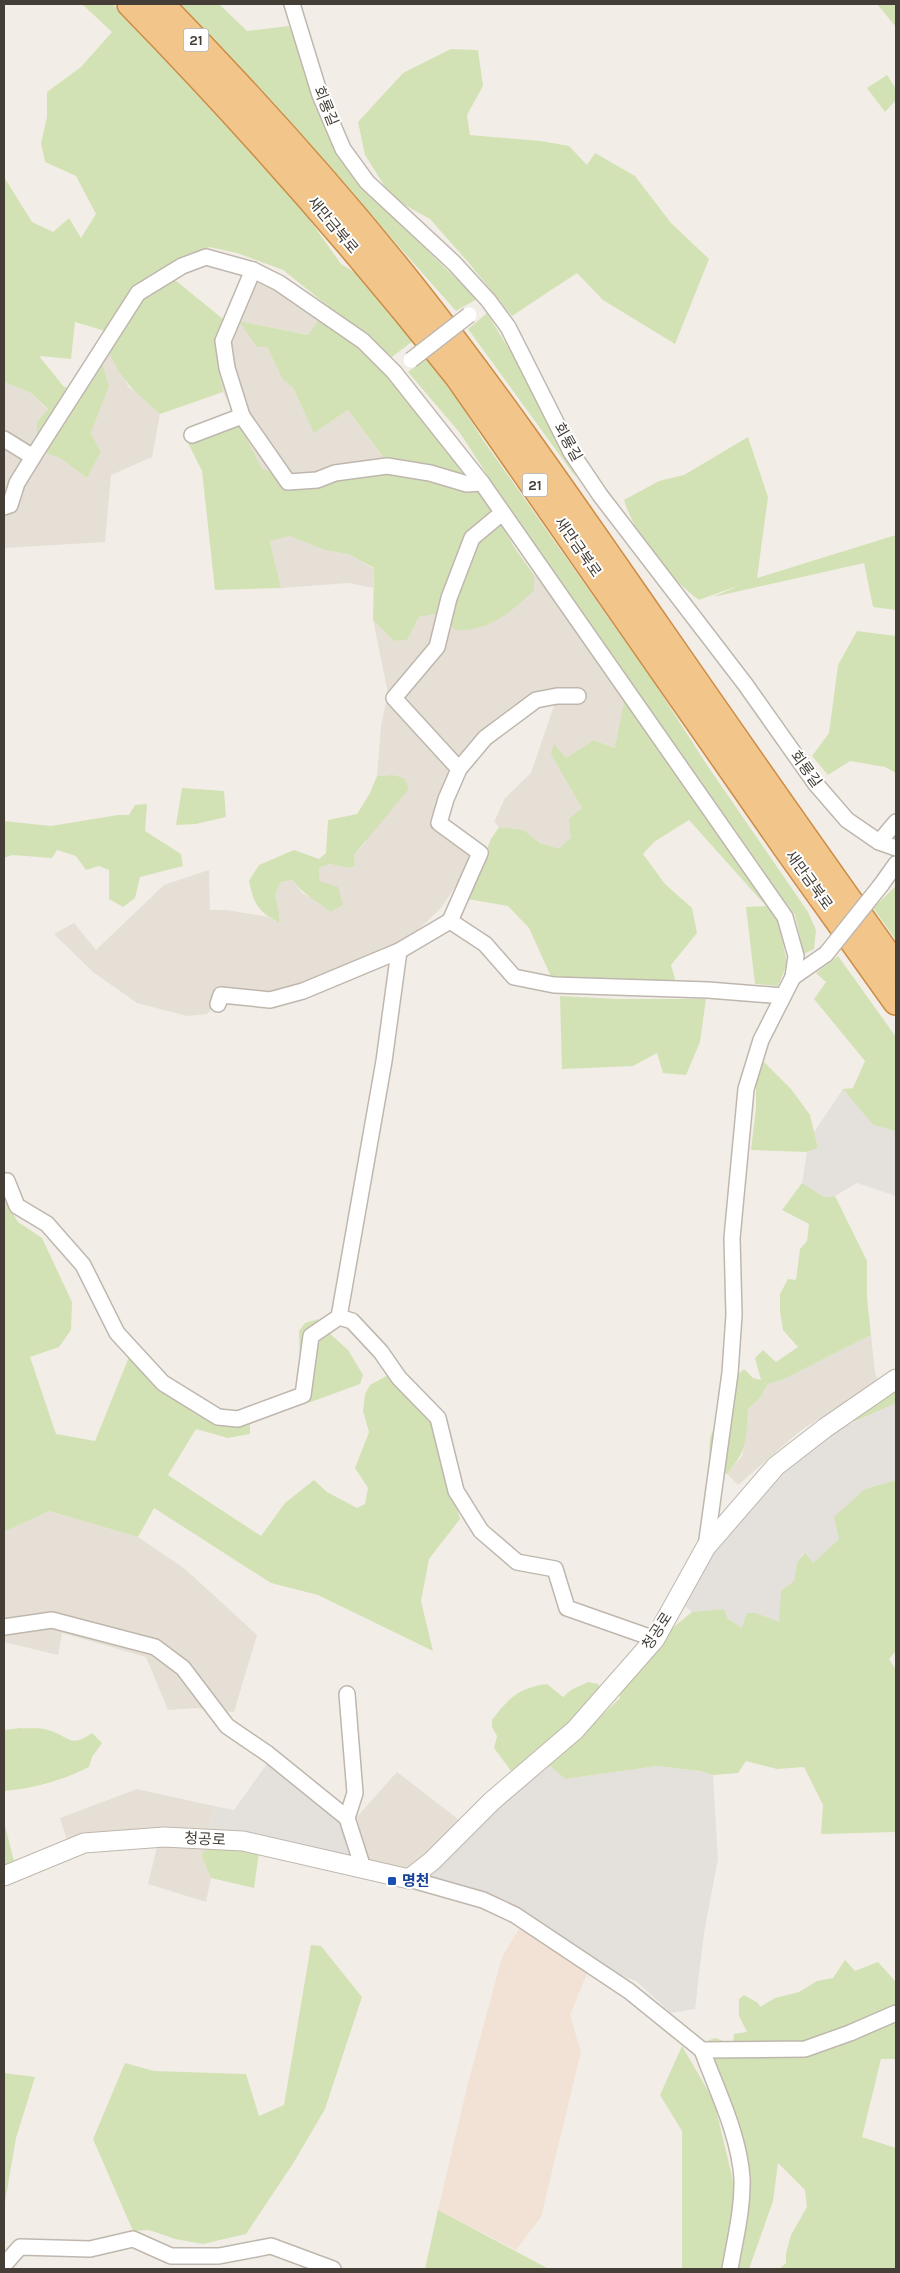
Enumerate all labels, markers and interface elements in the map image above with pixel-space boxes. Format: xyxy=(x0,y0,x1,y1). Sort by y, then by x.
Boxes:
road number: 21 xyxy=(184,28,208,52)
street label: 회룡길 xyxy=(310,83,342,129)
street label: 새만금북로 xyxy=(304,193,362,257)
street label: 회룡길 xyxy=(550,420,586,464)
road number: 21 xyxy=(522,474,548,496)
street label: 새만금북로 xyxy=(551,514,605,580)
street label: 회룡길 xyxy=(787,747,825,791)
street label: 새만금북로 xyxy=(781,847,837,913)
street label: 청공로 xyxy=(638,1609,676,1653)
street label: 청공로 xyxy=(184,1829,226,1849)
place label: 명천 xyxy=(402,1872,430,1890)
marker: 명천 xyxy=(386,1875,398,1887)

